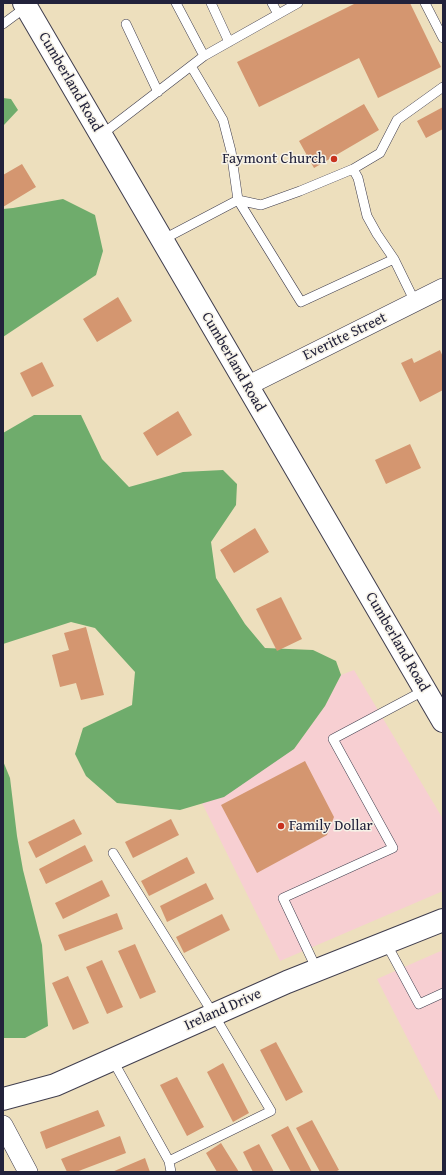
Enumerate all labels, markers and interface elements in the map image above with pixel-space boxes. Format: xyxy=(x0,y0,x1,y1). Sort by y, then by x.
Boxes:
street label: Cumberland Road xyxy=(34,29,106,135)
place label: Faymont Church xyxy=(222,150,326,168)
marker: Faymont Church xyxy=(329,154,339,164)
street label: Cumberland Road xyxy=(197,309,269,415)
street label: Everitte Street xyxy=(300,309,390,365)
street label: Cumberland Road xyxy=(361,589,433,695)
place label: Family Dollar xyxy=(289,817,373,835)
marker: Family Dollar xyxy=(276,821,286,831)
street label: Ireland Drive xyxy=(182,985,264,1035)

